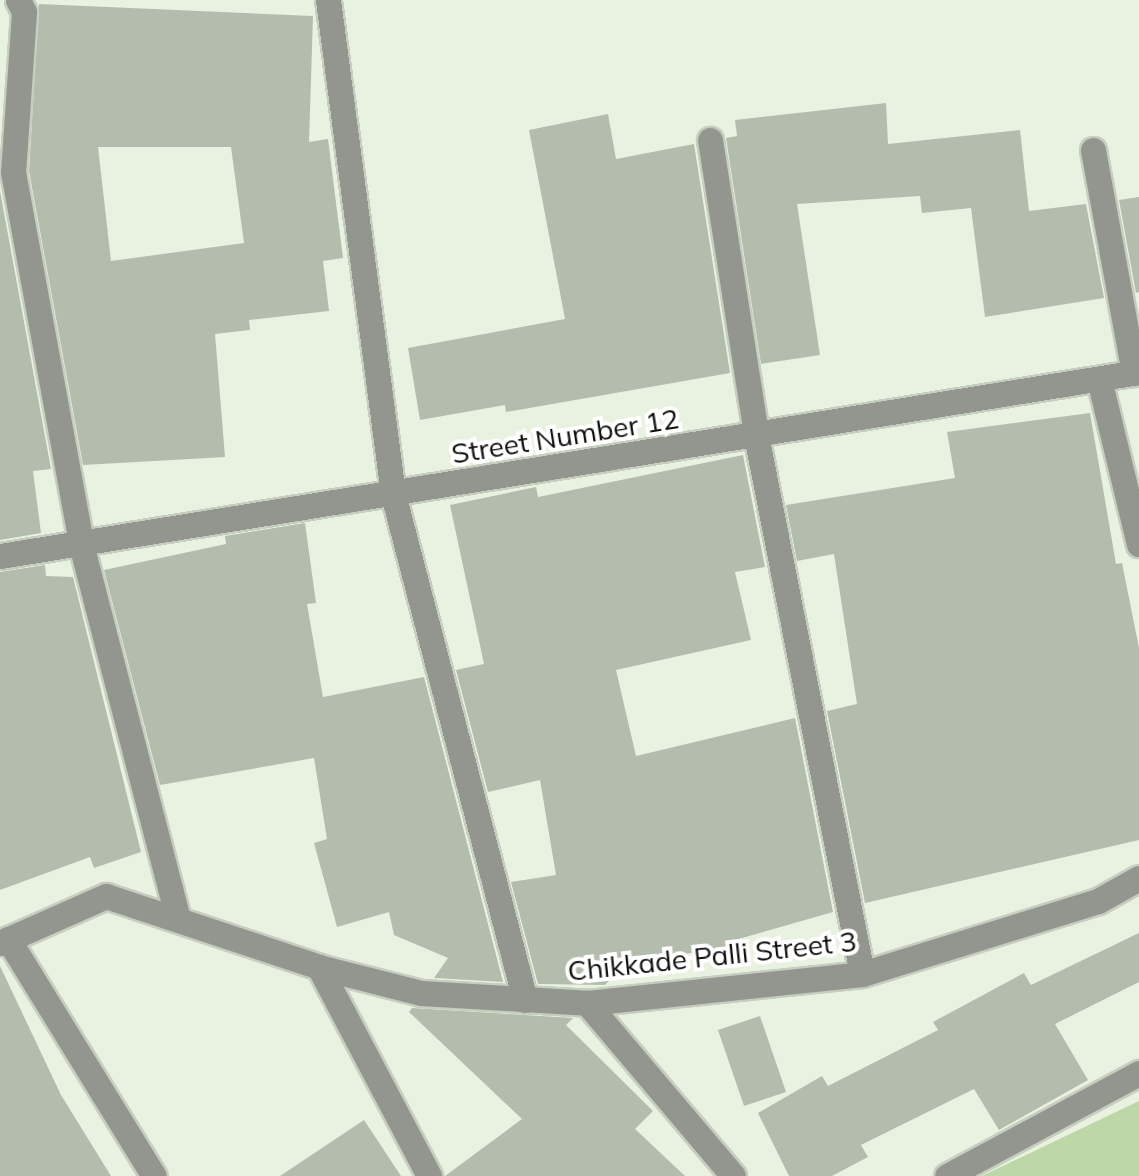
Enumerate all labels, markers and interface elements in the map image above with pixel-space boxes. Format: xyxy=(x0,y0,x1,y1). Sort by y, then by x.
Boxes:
street label: Street Number 12 xyxy=(449,401,681,471)
street label: Chikkade Palli Street 3 xyxy=(566,924,858,988)

